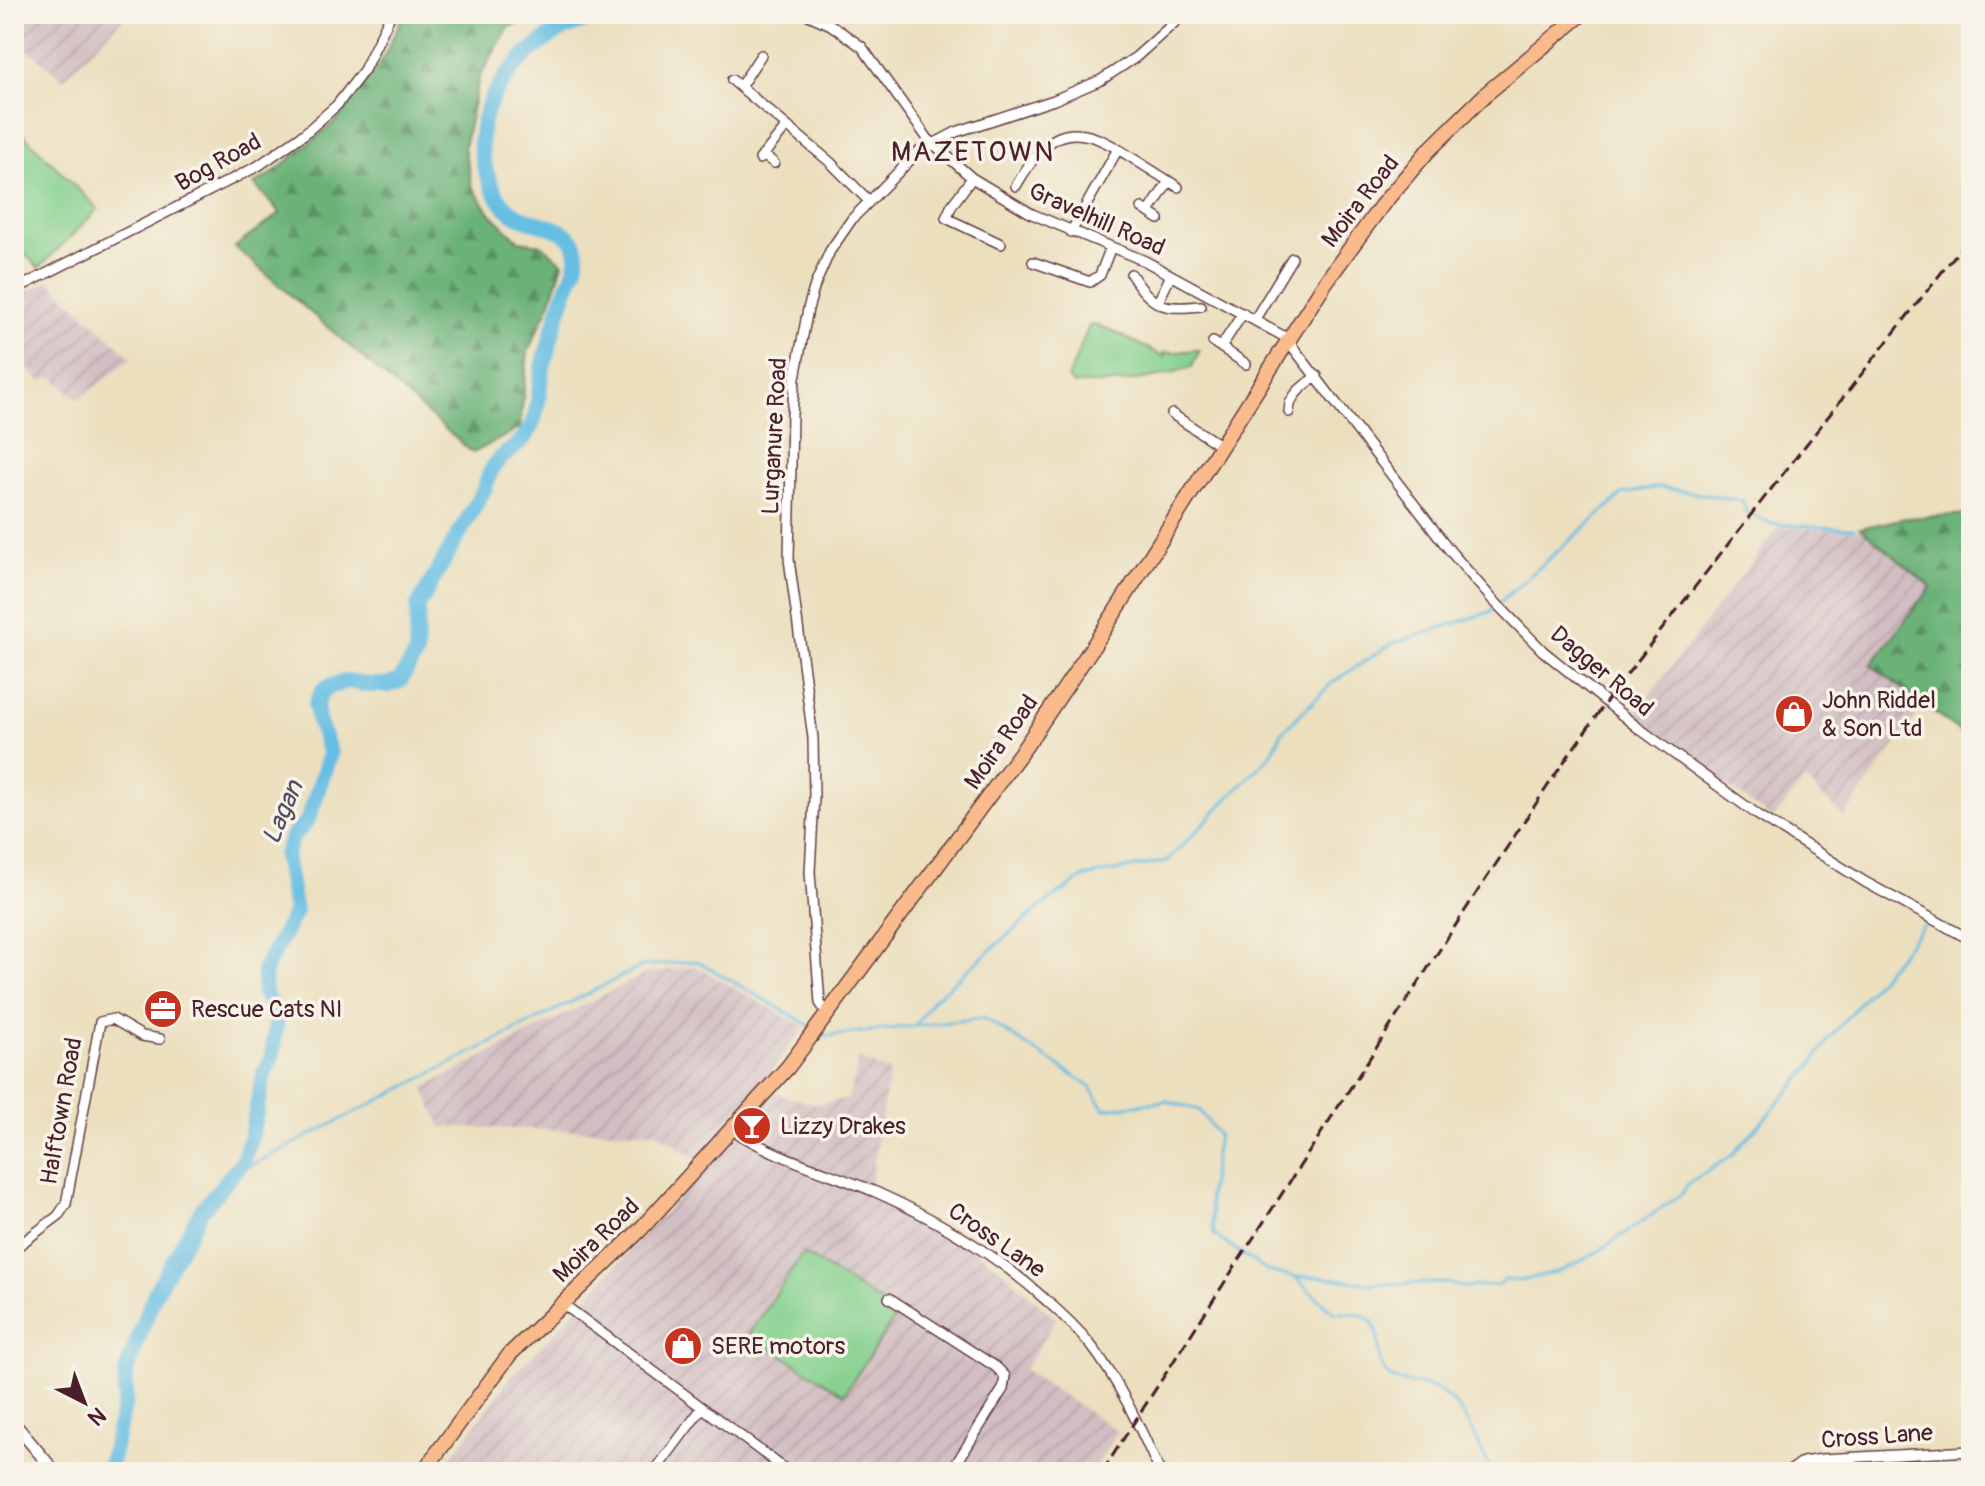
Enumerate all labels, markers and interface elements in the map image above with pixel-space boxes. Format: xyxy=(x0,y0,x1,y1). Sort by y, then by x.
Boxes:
street label: Bog Road xyxy=(170,127,266,198)
district label: MAZETOWN xyxy=(891,135,1055,170)
street label: Moira Road xyxy=(1315,149,1405,253)
street label: Gravelhill Road xyxy=(1024,176,1169,262)
street label: Lurganure Road xyxy=(756,357,793,515)
street label: Dagger Road xyxy=(1544,620,1659,723)
place label: John Riddel & Son Ltd xyxy=(1822,686,1936,743)
street label: Moira Road xyxy=(958,689,1045,795)
shop icon: John Riddel & Son Ltd xyxy=(1773,693,1815,735)
water label: Lagan xyxy=(255,775,311,849)
office icon: Rescue Cats NI xyxy=(142,988,184,1030)
place label: Rescue Cats NI xyxy=(191,995,343,1024)
street label: Halftown Road xyxy=(34,1035,89,1187)
bar icon: Lizzy Drakes xyxy=(731,1105,773,1147)
place label: Lizzy Drakes xyxy=(780,1112,906,1141)
street label: Moira Road xyxy=(547,1192,646,1289)
street label: Cross Lane xyxy=(943,1196,1051,1284)
shop icon: SERE motors xyxy=(662,1325,704,1367)
place label: SERE motors xyxy=(711,1332,845,1361)
north arrow xyxy=(44,1362,124,1442)
text: N xyxy=(82,1401,112,1432)
street label: Cross Lane xyxy=(1820,1418,1934,1455)

